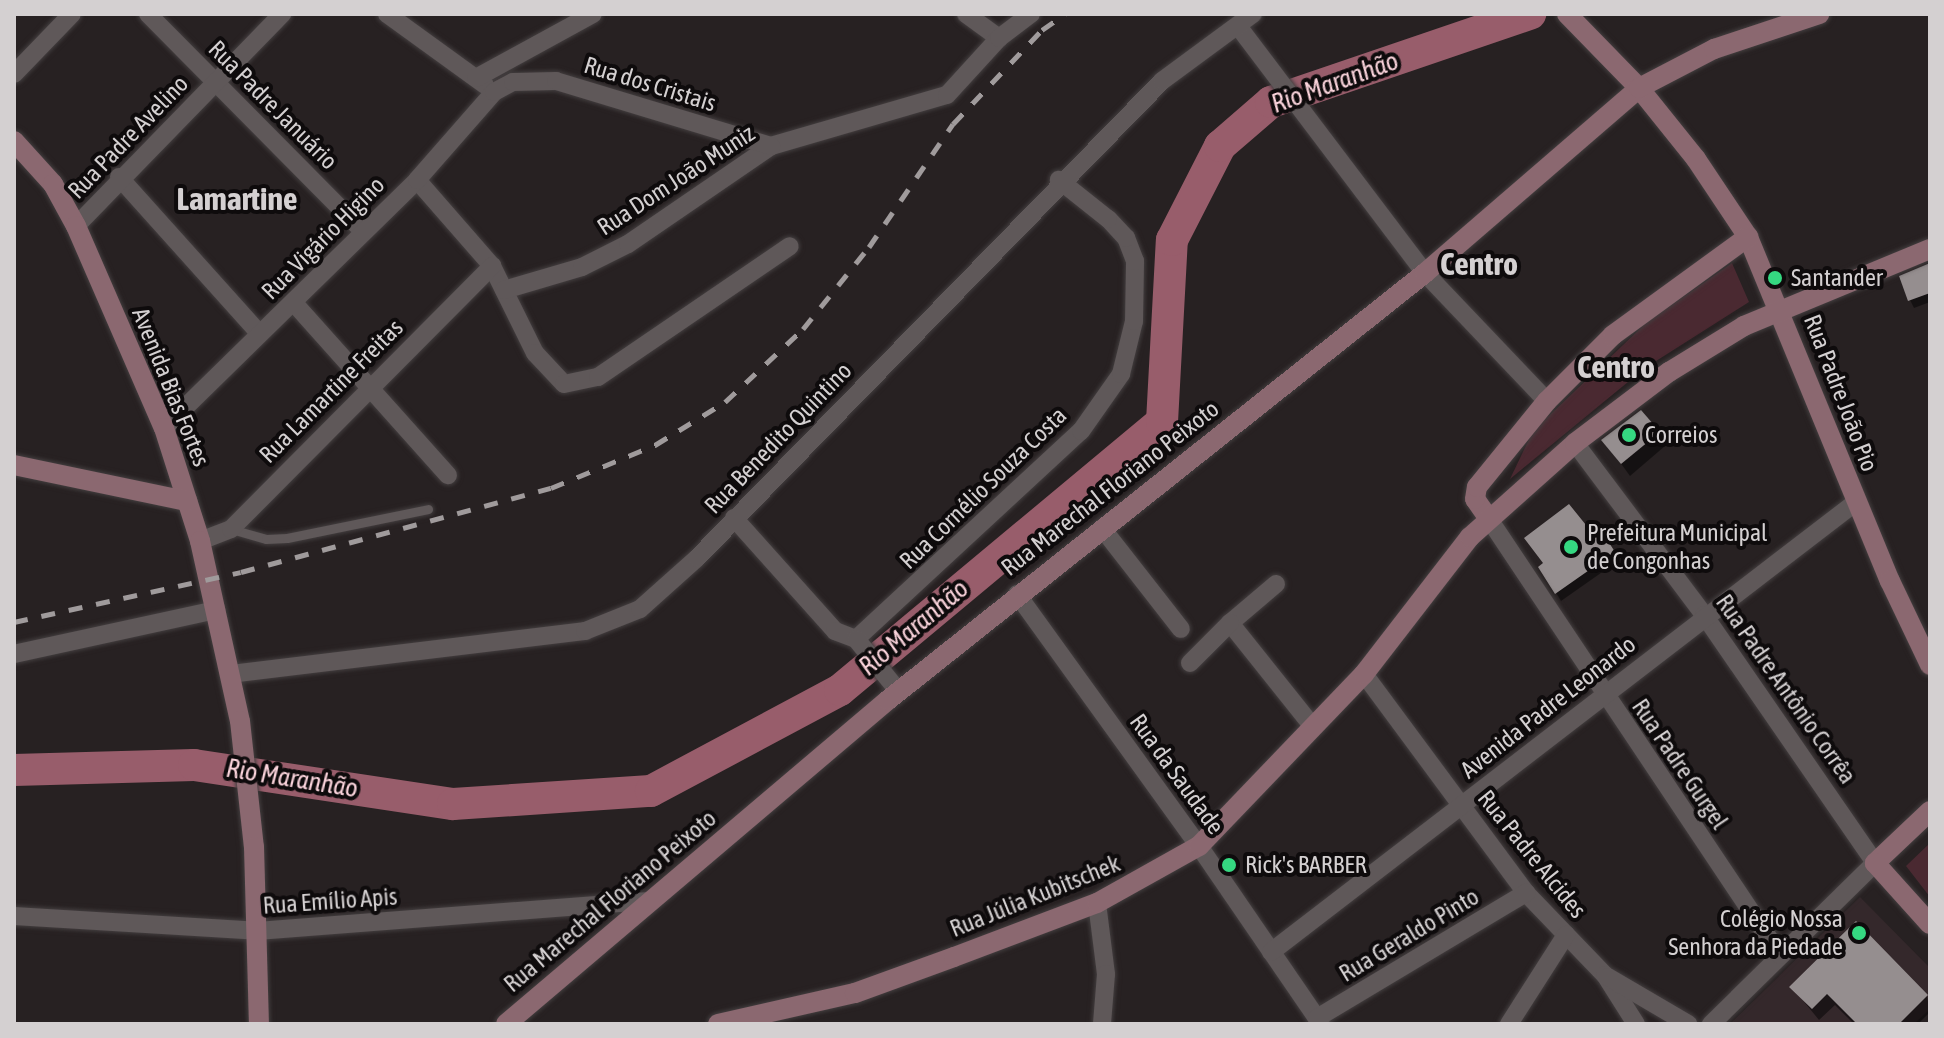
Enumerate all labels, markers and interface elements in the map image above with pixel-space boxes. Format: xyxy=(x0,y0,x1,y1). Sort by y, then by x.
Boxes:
street label: Rua Padre Januário xyxy=(203,35,343,175)
water label: Rio Maranhão xyxy=(1267,46,1403,120)
street label: Rua dos Cristais xyxy=(581,50,719,118)
street label: Rua Padre Avelino xyxy=(62,69,194,205)
street label: Rua Dom João Muniz xyxy=(592,119,760,241)
street label: Rua Vigário Higino xyxy=(256,171,390,305)
district label: Lamartine xyxy=(177,180,297,218)
district label: Centro xyxy=(1440,245,1518,283)
place label: Santander xyxy=(1791,264,1883,292)
marker: Santander xyxy=(1766,269,1784,287)
street label: Avenida Bias Fortes xyxy=(126,304,216,470)
street label: Rua Padre João Pio xyxy=(1798,310,1884,476)
street label: Rua Lamartine Freitas xyxy=(253,313,409,469)
district label: Centro xyxy=(1577,348,1655,386)
street label: Rua Benedito Quintino xyxy=(699,356,857,520)
street label: Rua Marechal Floriano Peixoto xyxy=(995,394,1225,582)
street label: Rua Cornélio Souza Costa xyxy=(894,401,1072,575)
place label: Correios xyxy=(1645,421,1717,449)
marker: Correios xyxy=(1620,426,1638,444)
place label: Prefeitura Municipal de Congonhas xyxy=(1587,519,1767,575)
marker: Prefeitura Municipal de Congonhas xyxy=(1562,538,1580,556)
water label: Rio Maranhão xyxy=(853,573,975,683)
street label: Rua Padre Antônio Corrêa xyxy=(1710,589,1862,789)
street label: Avenida Padre Leonardo xyxy=(1455,630,1641,784)
street label: Rua Padre Gurgel xyxy=(1626,693,1734,835)
street label: Rua da Saudade xyxy=(1124,708,1230,840)
water label: Rio Maranhão xyxy=(224,753,360,805)
street label: Rua Padre Alcides xyxy=(1472,784,1592,924)
street label: Rua Marechal Floriano Peixoto xyxy=(498,804,722,998)
street label: Rua Júlia Kubitschek xyxy=(946,849,1124,943)
place label: Rick's BARBER xyxy=(1245,851,1366,879)
marker: Rick's BARBER xyxy=(1220,856,1238,874)
street label: Rua Emílio Apis xyxy=(262,882,398,920)
street label: Rua Geraldo Pinto xyxy=(1334,882,1484,988)
place label: Colégio Nossa Senhora da Piedade xyxy=(1668,905,1843,961)
marker: Colégio Nossa Senhora da Piedade xyxy=(1850,924,1868,942)

